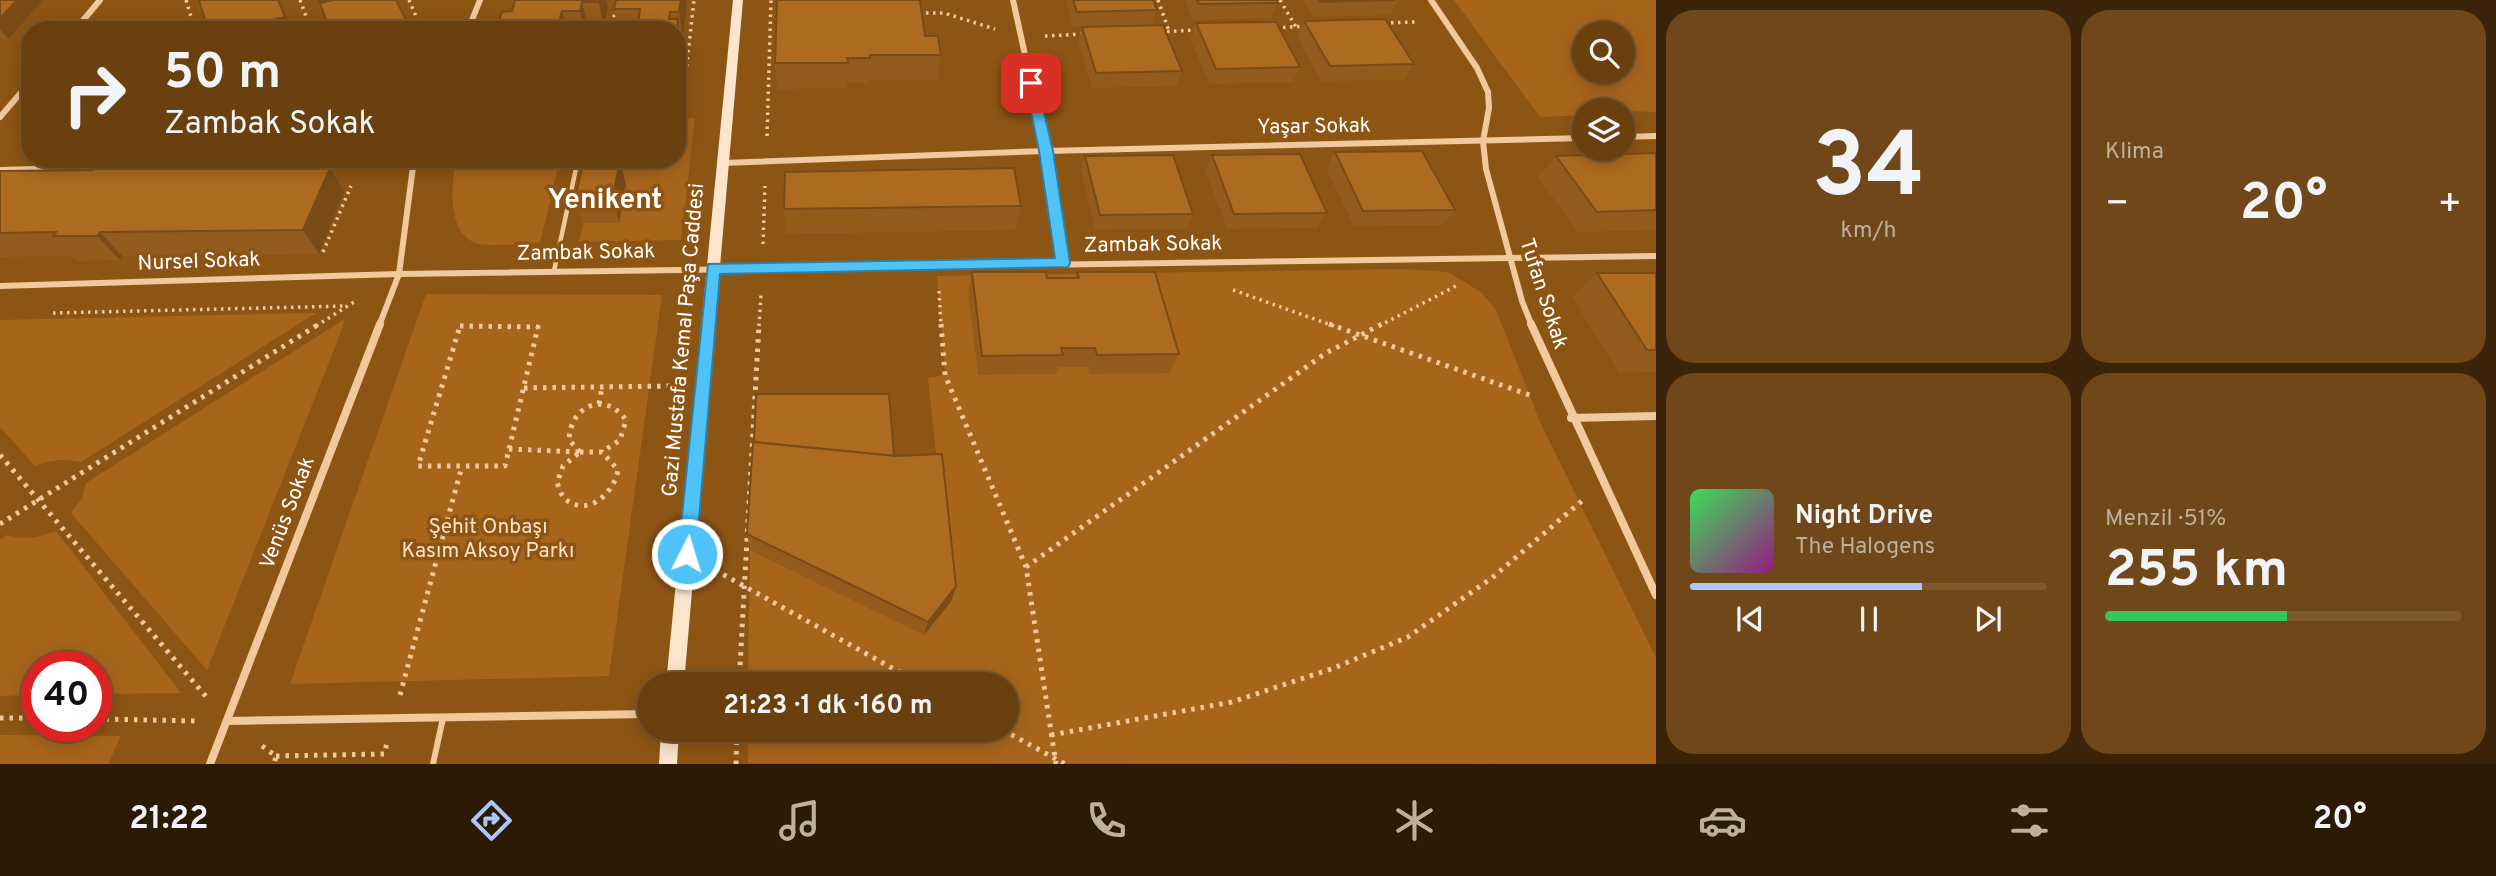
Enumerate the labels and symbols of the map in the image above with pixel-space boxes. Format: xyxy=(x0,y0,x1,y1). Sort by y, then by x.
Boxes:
pin xyxy=(1001,53,1061,113)
street label: Yaşar Sokak xyxy=(1257,113,1371,141)
street label: Gazi Mustafa Kemal Paşa Caddesi xyxy=(657,182,711,498)
district label: Yenikent xyxy=(548,183,662,219)
street label: Zambak Sokak xyxy=(1083,230,1223,260)
street label: Tufan Sokak xyxy=(1512,235,1574,353)
street label: Zambak Sokak xyxy=(516,238,656,268)
street label: Nursel Sokak xyxy=(137,246,261,278)
street label: Venüs Sokak xyxy=(254,453,322,573)
park label: Şehit Onbaşı Kasım Aksoy Parkı xyxy=(402,514,574,565)
position arrow xyxy=(650,517,724,591)
speed limit sign: 40 xyxy=(21,651,112,742)

